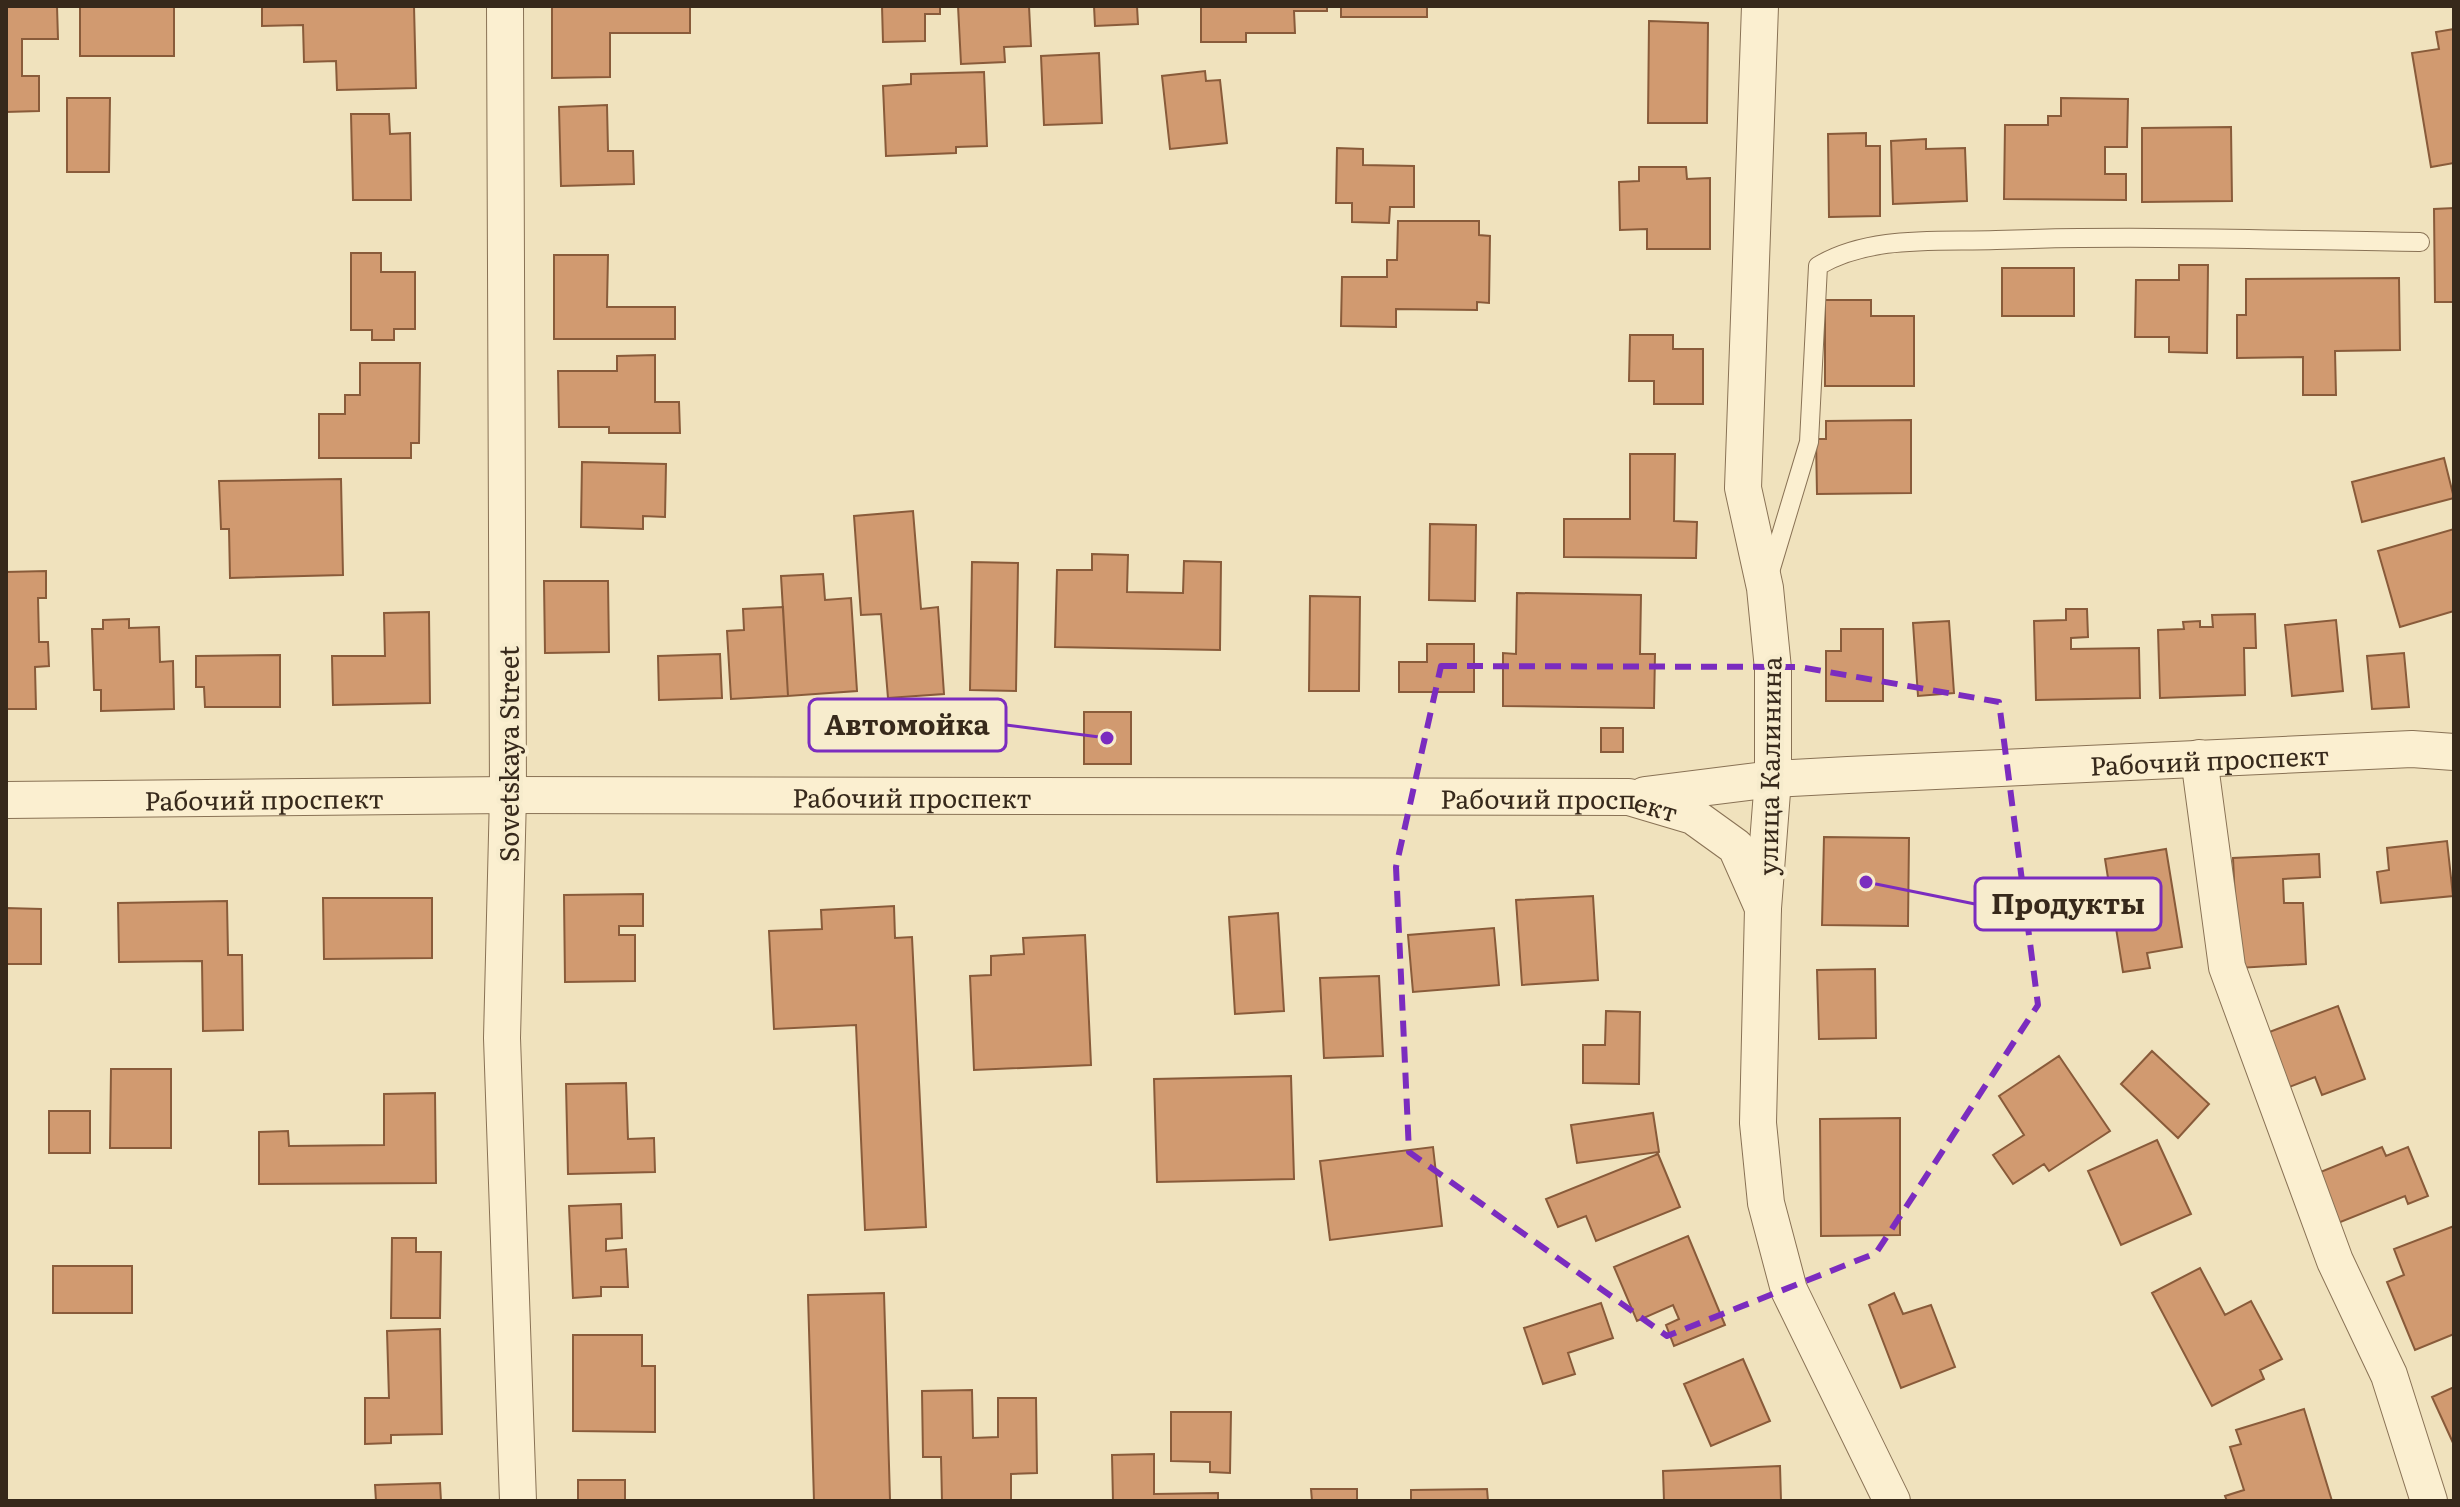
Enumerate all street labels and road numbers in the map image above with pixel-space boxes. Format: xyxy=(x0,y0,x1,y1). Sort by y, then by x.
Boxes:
street label: Sovetskaya Street xyxy=(488,645,527,862)
street label: улица Калинина xyxy=(1747,656,1789,876)
street label: Рабочий проспект xyxy=(2089,733,2330,783)
street label: Рабочий проспект xyxy=(792,776,1032,815)
street label: Рабочий проспект xyxy=(144,777,384,818)
street label: Рабочий проспект xyxy=(1440,777,1683,830)

